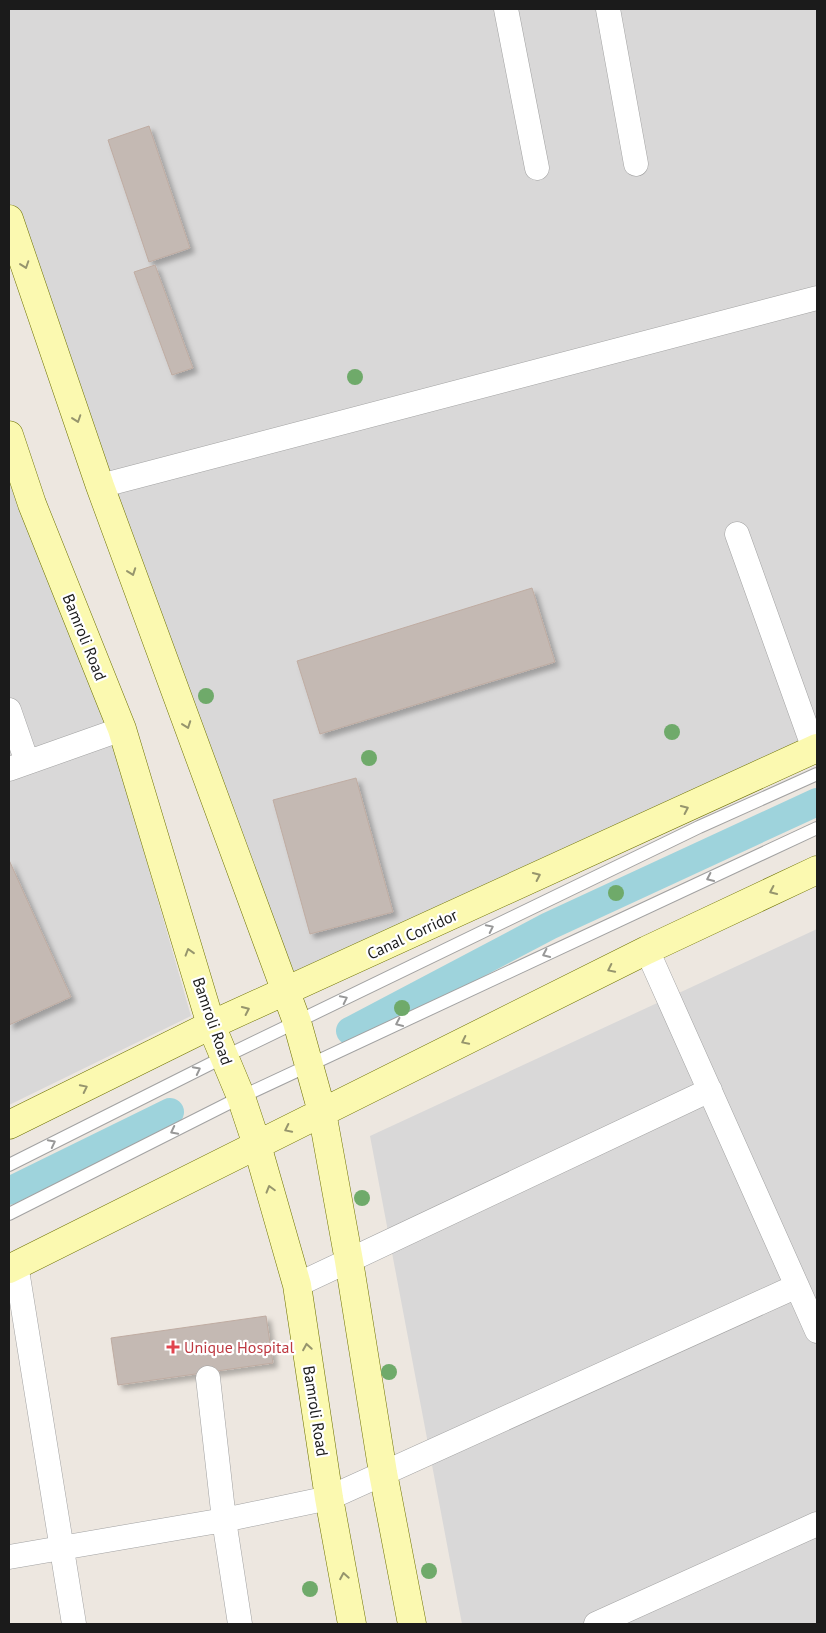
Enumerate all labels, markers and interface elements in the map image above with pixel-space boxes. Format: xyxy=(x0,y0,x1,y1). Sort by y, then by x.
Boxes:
one-way arrow xyxy=(19,260,29,269)
one-way arrow xyxy=(71,414,81,423)
one-way arrow xyxy=(126,567,136,576)
street label: Bamroli Road xyxy=(59,591,111,683)
one-way arrow xyxy=(181,720,191,728)
one-way arrow xyxy=(680,804,689,815)
one-way arrow xyxy=(532,872,541,883)
one-way arrow xyxy=(706,872,715,883)
one-way arrow xyxy=(769,885,778,895)
street label: Canal Corridor xyxy=(364,904,461,964)
one-way arrow xyxy=(485,924,494,935)
one-way arrow xyxy=(543,948,552,958)
one-way arrow xyxy=(185,949,195,957)
one-way arrow xyxy=(607,962,616,972)
street label: Bamroli Road xyxy=(189,975,237,1067)
one-way arrow xyxy=(338,995,347,1005)
one-way arrow xyxy=(241,1005,250,1016)
one-way arrow xyxy=(395,1017,404,1027)
one-way arrow xyxy=(461,1035,470,1045)
one-way arrow xyxy=(192,1067,201,1077)
one-way arrow xyxy=(79,1084,88,1094)
one-way arrow xyxy=(284,1123,293,1133)
one-way arrow xyxy=(170,1125,179,1135)
one-way arrow xyxy=(47,1139,56,1150)
one-way arrow xyxy=(265,1185,275,1193)
place label: Unique Hospital xyxy=(184,1337,294,1357)
marker: Unique Hospital xyxy=(166,1340,180,1354)
one-way arrow xyxy=(302,1342,312,1351)
street label: Bamroli Road xyxy=(299,1364,333,1458)
one-way arrow xyxy=(339,1572,349,1581)

